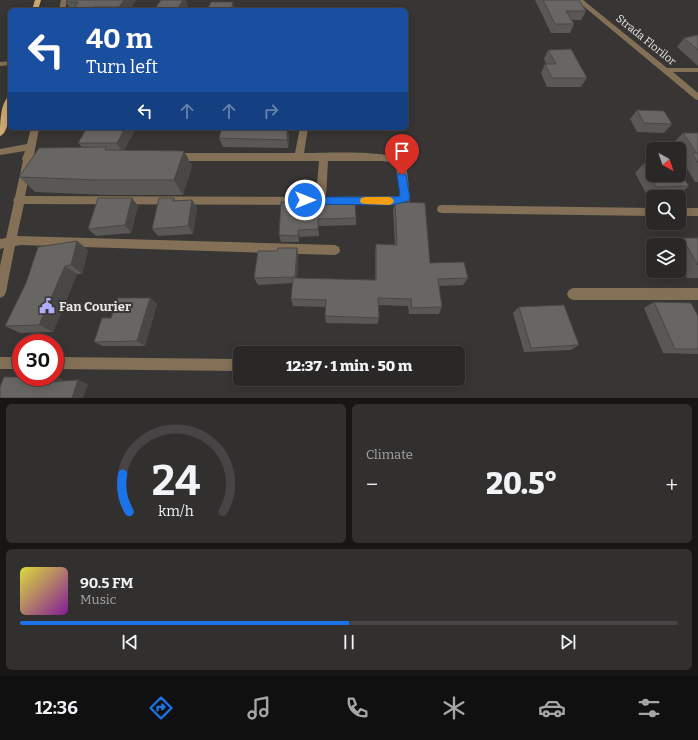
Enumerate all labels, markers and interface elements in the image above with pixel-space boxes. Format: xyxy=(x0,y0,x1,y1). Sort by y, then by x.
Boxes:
street label: Strada Florilor xyxy=(613,12,679,68)
text: 40 m xyxy=(86,22,153,55)
icon: left xyxy=(20,24,72,76)
text: Turn left xyxy=(86,56,158,78)
icon: left xyxy=(134,100,156,122)
icon: ahead xyxy=(176,100,198,122)
icon: ahead xyxy=(218,100,240,122)
icon: right xyxy=(260,100,282,122)
pin xyxy=(385,134,419,175)
icon: arrive xyxy=(391,140,413,162)
north arrow xyxy=(646,142,686,182)
map controls xyxy=(646,142,686,278)
position arrow xyxy=(284,179,326,221)
button: search xyxy=(646,190,686,230)
button: layers xyxy=(646,238,686,278)
public building icon: Fan Courier xyxy=(38,297,56,315)
place label: Fan Courier xyxy=(59,299,131,314)
speed limit sign: 30 xyxy=(12,334,64,386)
text: 12:37 · 1 min · 50 m xyxy=(286,357,412,375)
text: Climate xyxy=(366,447,413,462)
text: 24 xyxy=(152,455,200,505)
text: 20.5° xyxy=(486,466,558,502)
text: − xyxy=(366,471,378,498)
text: + xyxy=(665,471,678,498)
text: km/h xyxy=(158,502,194,519)
text: 90.5 FM xyxy=(80,574,133,592)
text: Music xyxy=(80,592,116,607)
icon: previous xyxy=(119,631,141,653)
icon: pause xyxy=(338,631,360,653)
icon: next xyxy=(557,631,579,653)
icon: directions xyxy=(147,694,175,722)
icon: music xyxy=(245,694,273,722)
icon: phone xyxy=(343,694,371,722)
icon: climate xyxy=(440,694,468,722)
icon: car xyxy=(538,694,566,722)
icon: filters xyxy=(635,694,663,722)
text: 12:36 xyxy=(35,697,78,719)

